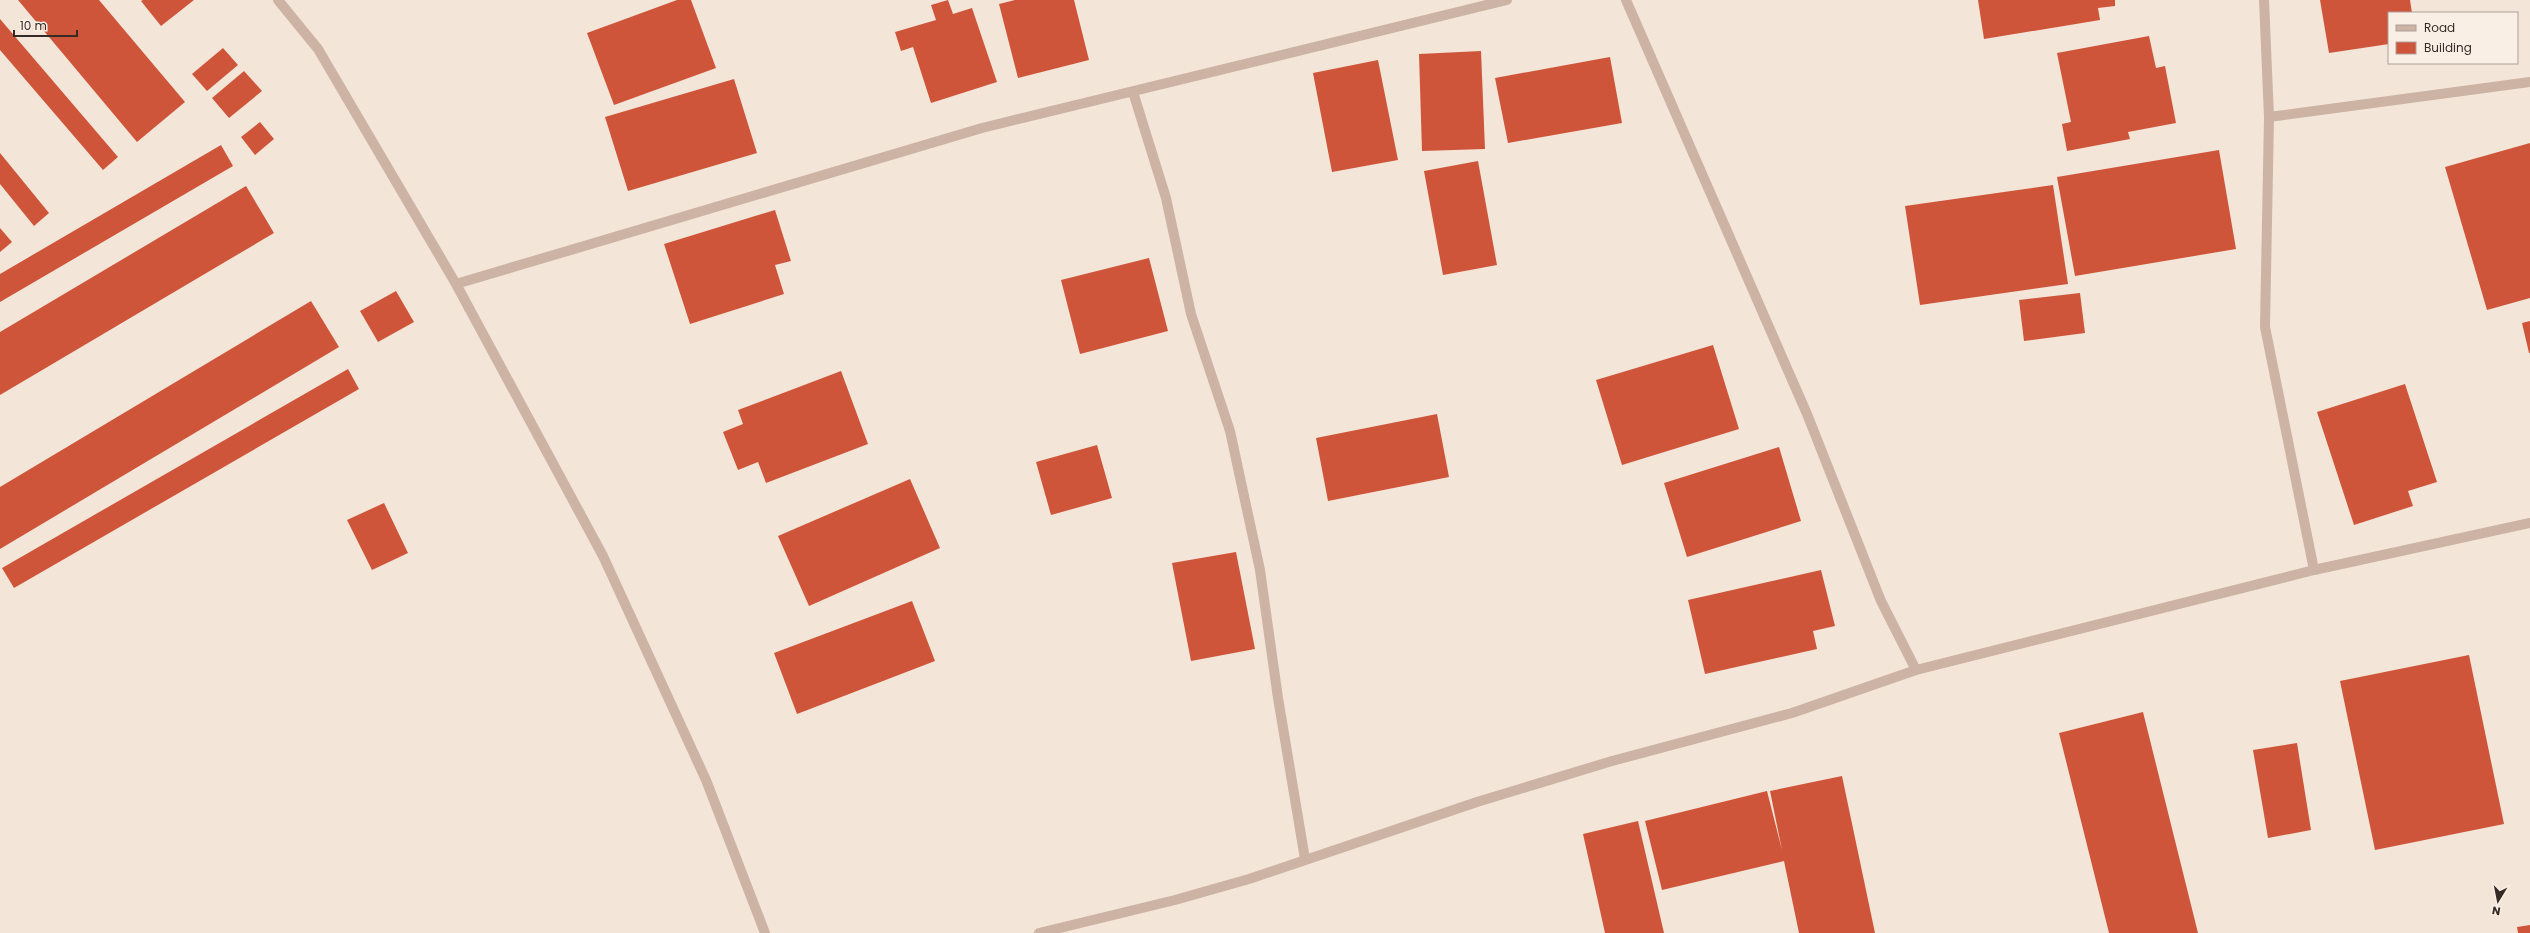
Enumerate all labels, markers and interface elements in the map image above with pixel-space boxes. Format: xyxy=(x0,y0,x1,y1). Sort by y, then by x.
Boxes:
scale bar xyxy=(14,12,77,38)
legend xyxy=(2388,12,2518,64)
text: 10 m xyxy=(20,17,47,34)
text: Road xyxy=(2424,19,2455,36)
text: Building xyxy=(2424,39,2472,56)
north arrow xyxy=(2478,881,2518,921)
text: N xyxy=(2491,902,2502,919)

